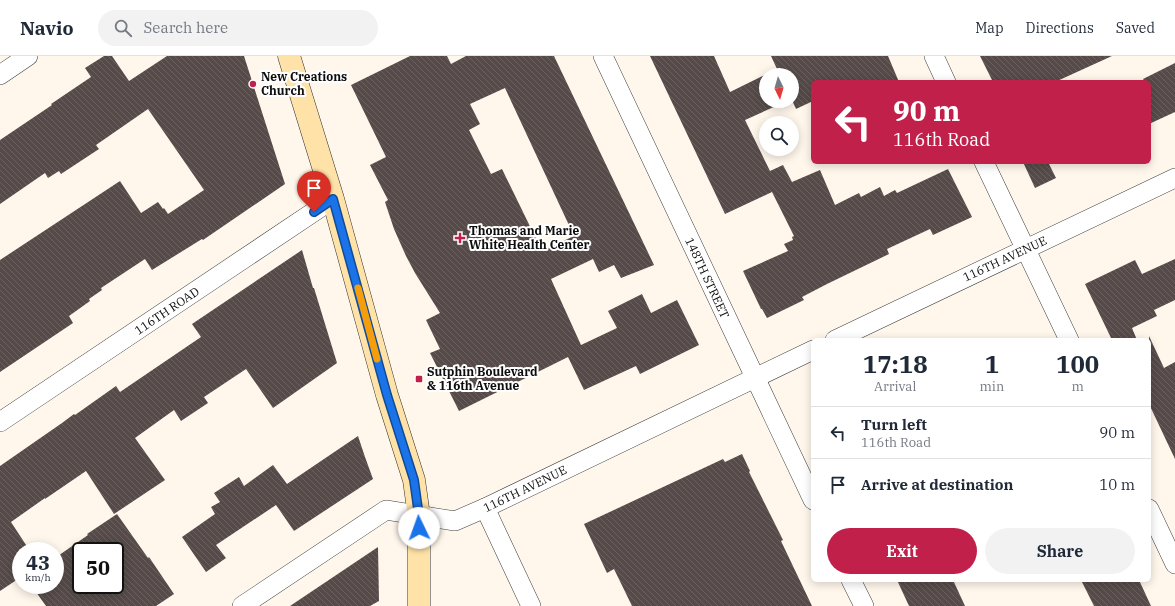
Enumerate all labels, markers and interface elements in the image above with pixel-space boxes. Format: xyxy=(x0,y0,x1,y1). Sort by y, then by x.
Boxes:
search box xyxy=(98,10,378,46)
text: Navio xyxy=(20,16,74,40)
icon: search xyxy=(112,17,134,39)
text: Search here xyxy=(144,18,228,37)
text: Map xyxy=(975,19,1004,37)
text: Directions xyxy=(1026,19,1094,37)
text: Saved xyxy=(1116,19,1155,37)
north arrow xyxy=(759,68,799,108)
map controls xyxy=(759,68,799,156)
place label: New Creations Church xyxy=(261,69,347,98)
marker: New Creations Church xyxy=(248,79,258,89)
text: 90 m xyxy=(893,92,960,129)
icon: left xyxy=(827,96,879,148)
button: search xyxy=(759,116,799,156)
text: 116th Road xyxy=(893,128,990,151)
pin xyxy=(297,171,331,212)
icon: arrive xyxy=(303,177,325,199)
place label: Thomas and Marie White Health Center xyxy=(469,223,590,252)
marker: Thomas and Marie White Health Center xyxy=(454,232,466,244)
street label: 116TH AVENUE xyxy=(960,233,1049,285)
street label: 148TH STREET xyxy=(682,235,733,321)
street label: 116TH ROAD xyxy=(132,284,202,338)
text: 17:18 xyxy=(863,348,928,380)
text: 1 xyxy=(985,348,999,380)
text: 100 xyxy=(1056,348,1099,380)
place label: Sutphin Boulevard & 116th Avenue xyxy=(427,364,538,393)
marker: Sutphin Boulevard & 116th Avenue xyxy=(414,374,424,384)
text: Arrival xyxy=(874,378,916,395)
text: min xyxy=(979,378,1004,395)
text: m xyxy=(1071,378,1084,395)
text: Turn left xyxy=(861,415,927,434)
icon: left xyxy=(827,422,849,444)
text: 90 m xyxy=(1099,423,1135,442)
text: 116th Road xyxy=(861,434,931,451)
street label: 116TH AVENUE xyxy=(481,462,569,515)
icon: arrive xyxy=(827,474,849,496)
text: Arrive at destination xyxy=(861,475,1013,494)
text: 10 m xyxy=(1099,475,1135,494)
position arrow xyxy=(398,507,440,549)
button: Exit xyxy=(827,528,977,574)
button: Share xyxy=(985,528,1135,574)
speed limit sign: 50 xyxy=(72,542,124,594)
text: 43 xyxy=(26,549,50,576)
text: km/h xyxy=(25,571,51,584)

